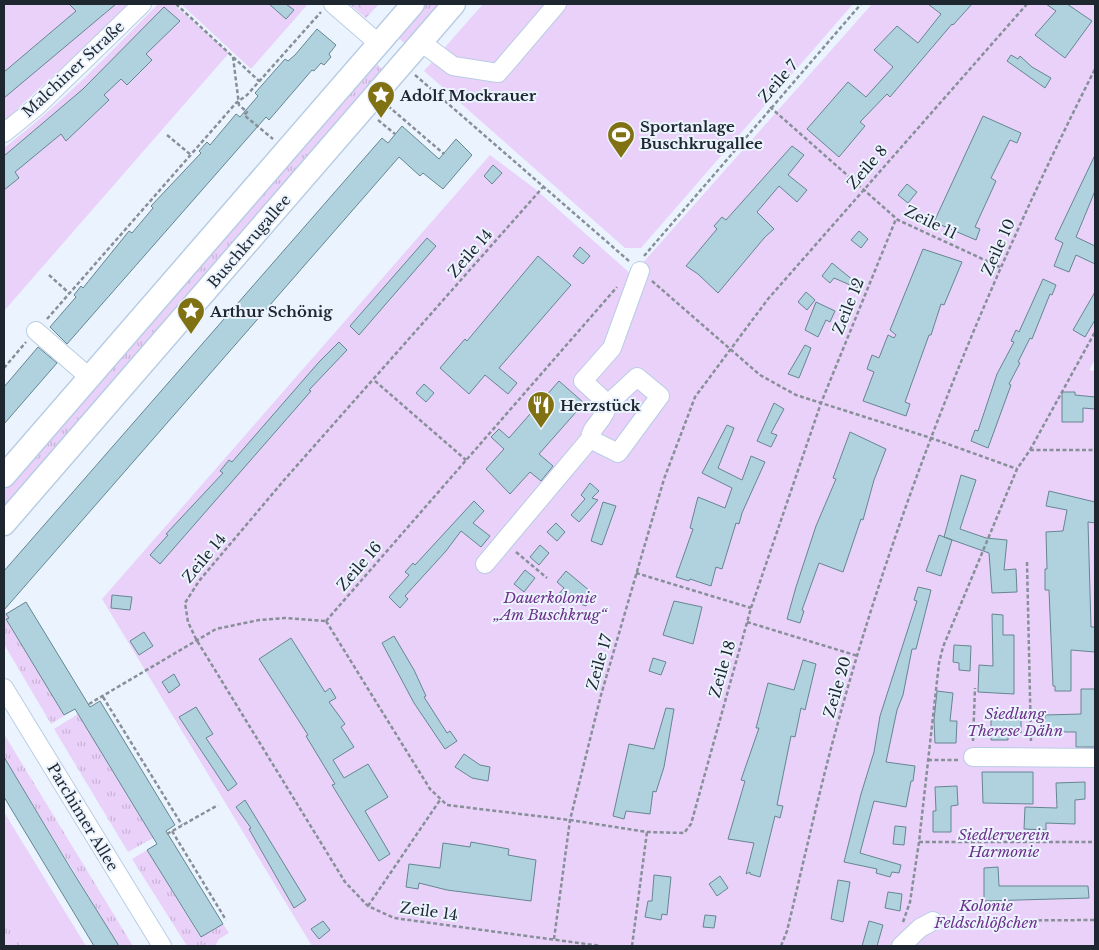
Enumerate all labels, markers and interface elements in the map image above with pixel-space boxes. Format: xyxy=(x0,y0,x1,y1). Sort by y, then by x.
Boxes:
street label: Malchiner Straße xyxy=(18,17,128,121)
street label: Zeile 7 xyxy=(754,55,802,106)
place icon: Adolf Mockrauer xyxy=(366,80,396,119)
place label: Adolf Mockrauer xyxy=(399,86,537,105)
place label: Sportanlage Buschkrugallee xyxy=(640,117,763,153)
sports icon: Sportanlage Buschkrugallee xyxy=(606,120,636,159)
street label: Zeile 8 xyxy=(843,141,891,193)
street label: Buschkrugallee xyxy=(203,190,295,292)
street label: Zeile 11 xyxy=(901,201,961,243)
street label: Zeile 10 xyxy=(977,216,1019,278)
street label: Zeile 14 xyxy=(444,225,496,281)
street label: Zeile 12 xyxy=(828,275,868,337)
place icon: Arthur Schönig xyxy=(176,296,206,335)
place label: Arthur Schönig xyxy=(209,302,333,321)
restaurant icon: Herzstück xyxy=(526,390,556,429)
place label: Herzstück xyxy=(560,396,641,415)
street label: Zeile 14 xyxy=(178,529,230,587)
street label: Zeile 16 xyxy=(332,537,386,595)
park label: Dauerkolonie „Am Buschkrug“ xyxy=(492,588,608,624)
street label: Zeile 17 xyxy=(582,631,616,692)
street label: Zeile 18 xyxy=(705,638,739,700)
street label: Zeile 20 xyxy=(819,654,855,720)
park label: Siedlung Therese Dähn xyxy=(967,704,1063,740)
street label: Parchimer Allee xyxy=(43,760,123,874)
park label: Siedlerverein Harmonie xyxy=(958,825,1050,861)
park label: Kolonie Feldschlößchen xyxy=(933,896,1038,932)
street label: Zeile 14 xyxy=(399,898,459,924)

